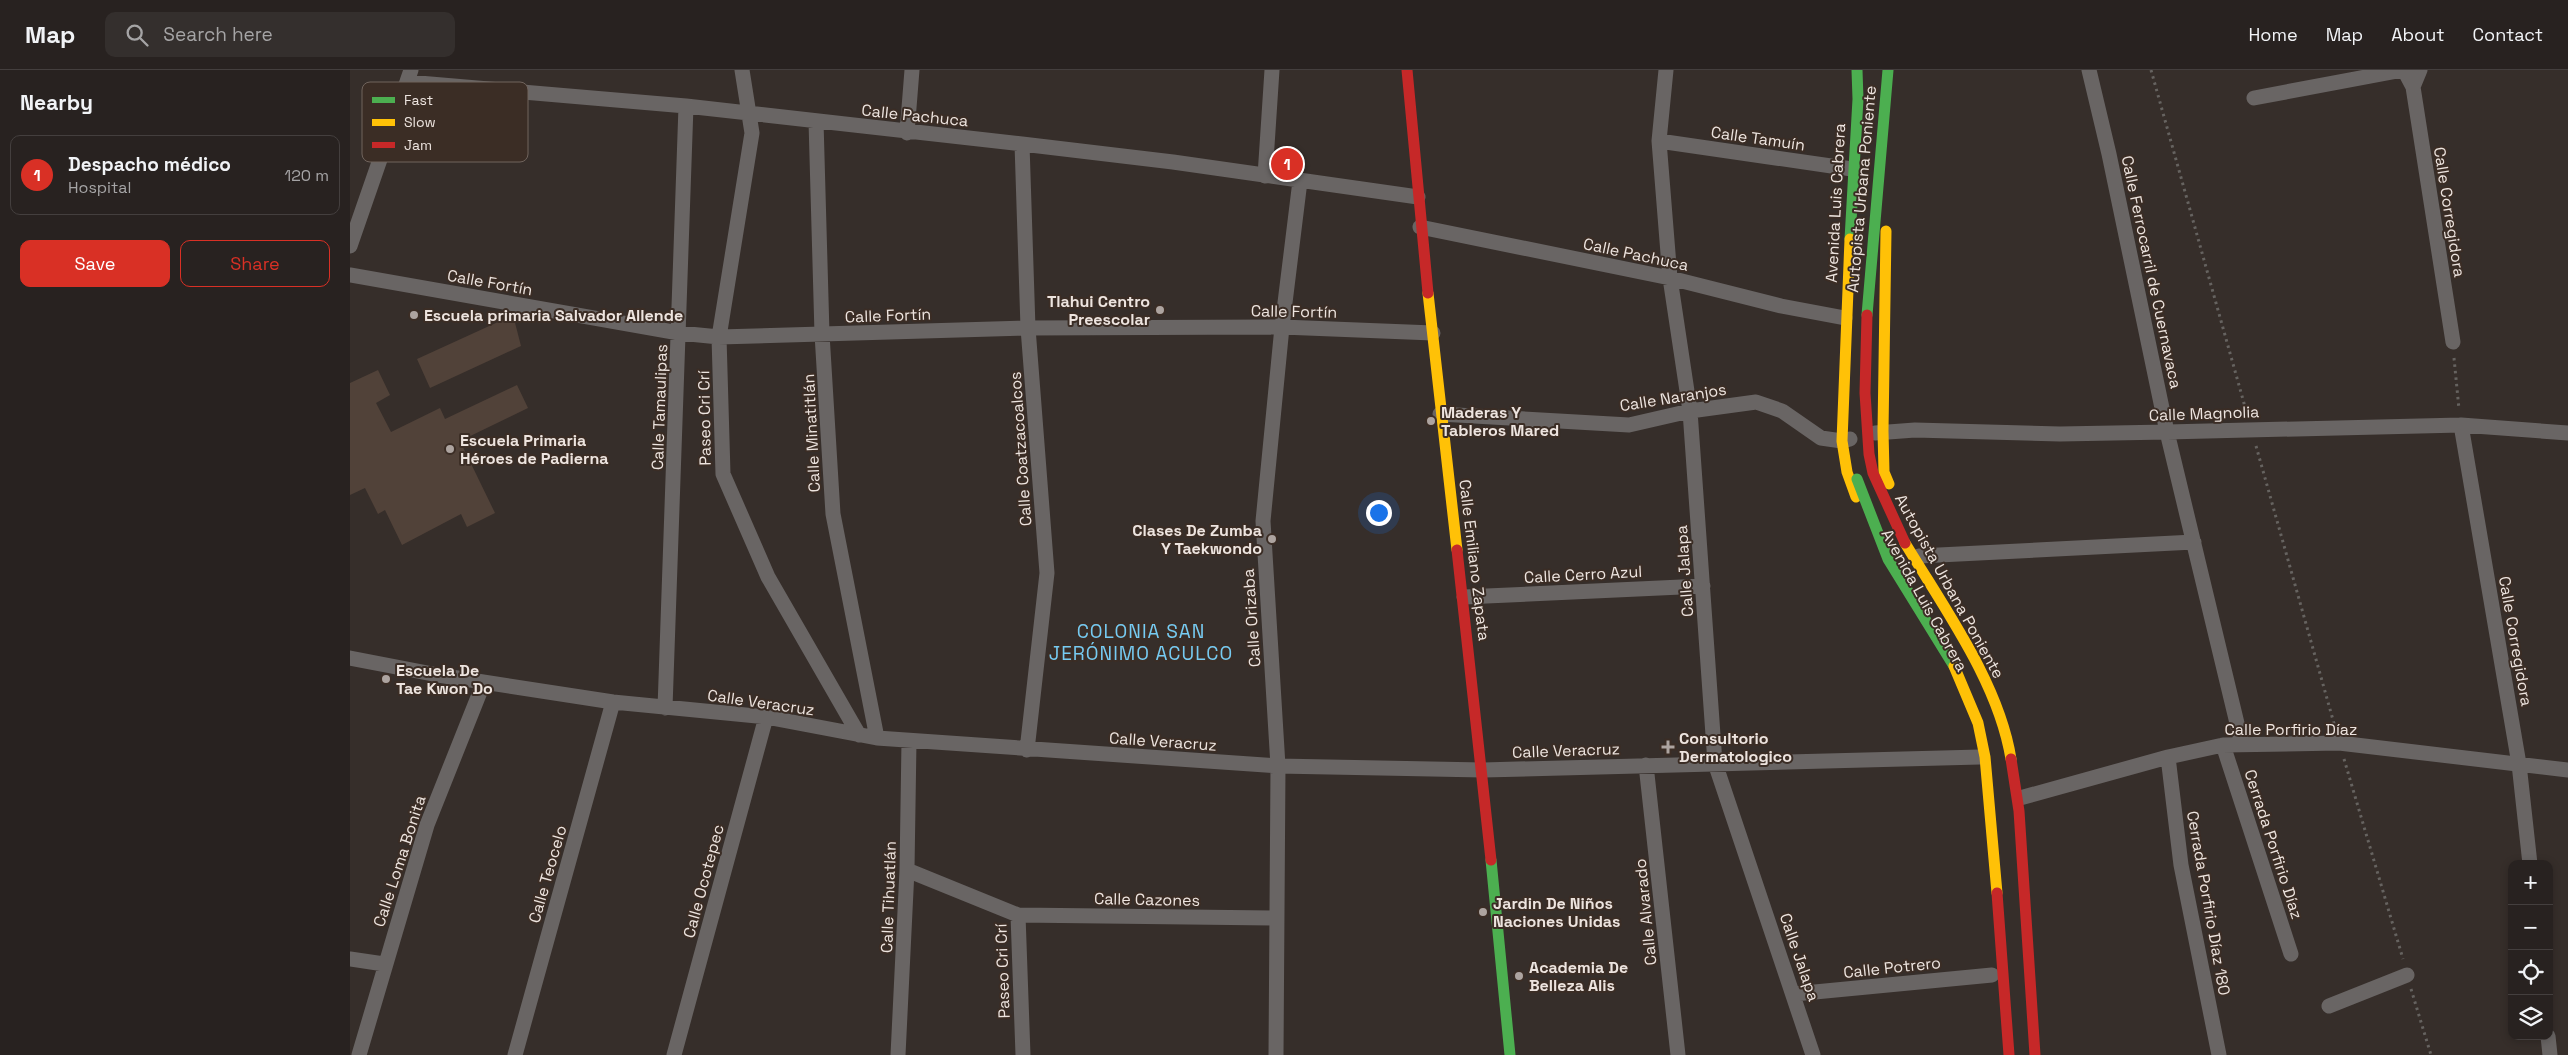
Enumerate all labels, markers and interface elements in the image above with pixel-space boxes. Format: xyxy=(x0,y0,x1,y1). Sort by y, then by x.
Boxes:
search box xyxy=(105,12,455,57)
text: Map xyxy=(25,19,75,50)
icon: search xyxy=(123,21,151,49)
text: Search here xyxy=(163,22,273,47)
text: Home xyxy=(2249,23,2298,46)
text: Map xyxy=(2326,23,2363,46)
text: About xyxy=(2391,23,2445,46)
text: Contact xyxy=(2473,23,2543,46)
legend xyxy=(362,82,528,162)
street label: Autopista Urbana Poniente xyxy=(1842,85,1881,293)
text: Nearby xyxy=(20,89,93,116)
text: Fast xyxy=(404,91,433,109)
street label: Calle Pachuca xyxy=(861,99,969,132)
text: Slow xyxy=(404,113,436,131)
street label: Calle Tamuín xyxy=(1710,121,1806,155)
street label: Avenida Luis Cabrera xyxy=(1821,123,1850,283)
text: Jam xyxy=(404,136,432,154)
pin: 1 xyxy=(1271,145,1303,183)
street label: Calle Corregidora xyxy=(2429,145,2470,279)
text: Despacho médico xyxy=(68,152,231,177)
street label: Calle Ferrocarril de Cuernavaca xyxy=(2117,154,2186,390)
text: 1 xyxy=(33,165,41,186)
text: 120 m xyxy=(285,165,329,186)
text: Hospital xyxy=(68,177,131,198)
street label: Calle Pachuca xyxy=(1581,233,1690,276)
button: Save xyxy=(20,240,170,287)
button: Share xyxy=(180,240,330,287)
street label: Calle Fortín xyxy=(446,265,534,300)
place label: Tlahui Centro Preescolar xyxy=(1047,291,1150,330)
street label: Calle Fortín xyxy=(1251,300,1337,323)
street label: Calle Fortín xyxy=(844,303,932,328)
marker: Tlahui Centro Preescolar xyxy=(1154,304,1166,316)
place label: Escuela primaria Salvador Allende xyxy=(424,305,683,326)
marker: Escuela primaria Salvador Allende xyxy=(408,309,420,321)
street label: Calle Tamaulipas xyxy=(647,344,672,470)
street label: Paseo Cri Crí xyxy=(693,370,716,466)
street label: Calle Coatzacoalcos xyxy=(1005,371,1036,527)
street label: Calle Minatitlán xyxy=(798,373,825,493)
street label: Calle Naranjos xyxy=(1618,379,1728,416)
street label: Calle Magnolia xyxy=(2148,401,2260,426)
place label: Maderas Y Tableros Mared xyxy=(1441,402,1559,441)
marker: Maderas Y Tableros Mared xyxy=(1425,415,1437,427)
place label: Escuela Primaria Héroes de Padierna xyxy=(460,430,608,469)
marker: Escuela Primaria Héroes de Padierna xyxy=(444,443,456,455)
street label: Calle Emiliano Zapata xyxy=(1454,478,1495,642)
street label: Autopista Urbana Poniente xyxy=(1890,490,2009,682)
your location xyxy=(1366,500,1392,526)
place label: Clases De Zumba Y Taekwondo xyxy=(1132,520,1262,559)
street label: Calle Jalapa xyxy=(1671,524,1698,617)
street label: Avenida Luis Cabrera xyxy=(1877,525,1972,675)
marker: Clases De Zumba Y Taekwondo xyxy=(1266,533,1278,545)
street label: Calle Cerro Azul xyxy=(1523,561,1643,588)
street label: Calle Orizaba xyxy=(1238,568,1265,668)
street label: Calle Corregidora xyxy=(2494,574,2537,708)
district label: COLONIA SAN JERÓNIMO ACULCO xyxy=(1049,619,1233,666)
place label: Escuela De Tae Kwon Do xyxy=(396,660,493,699)
marker: Escuela De Tae Kwon Do xyxy=(380,673,392,685)
street label: Calle Veracruz xyxy=(706,685,816,720)
street label: Calle Porfirio Díaz xyxy=(2225,719,2357,740)
street label: Calle Veracruz xyxy=(1108,727,1218,756)
place label: Consultorio Dermatologico xyxy=(1679,728,1792,767)
street label: Calle Veracruz xyxy=(1512,738,1620,763)
marker: Consultorio Dermatologico xyxy=(1661,740,1675,754)
street label: Cerrada Porfirio Díaz xyxy=(2239,767,2308,922)
street label: Calle Loma Bonita xyxy=(368,793,431,930)
street label: Cerrada Porfirio Díaz 180 xyxy=(2182,809,2235,997)
street label: Calle Ocotepec xyxy=(678,822,729,940)
street label: Calle Teocelo xyxy=(524,823,571,925)
street label: Calle Tihuatlán xyxy=(876,841,901,953)
street label: Calle Alvarado xyxy=(1629,858,1662,966)
map controls xyxy=(2508,860,2553,1040)
button: + xyxy=(2508,860,2553,905)
street label: Calle Cazones xyxy=(1094,888,1200,911)
place label: Jardin De Niños Naciones Unidas xyxy=(1493,893,1620,932)
button: − xyxy=(2508,905,2553,950)
marker: Jardin De Niños Naciones Unidas xyxy=(1477,906,1489,918)
street label: Calle Jalapa xyxy=(1775,910,1824,1004)
street label: Paseo Cri Crí xyxy=(990,923,1015,1019)
button: locate xyxy=(2508,950,2553,995)
street label: Calle Potrero xyxy=(1842,952,1942,983)
place label: Academia De Belleza Alis xyxy=(1529,957,1628,996)
marker: Academia De Belleza Alis xyxy=(1513,970,1525,982)
button: layers xyxy=(2508,995,2553,1040)

